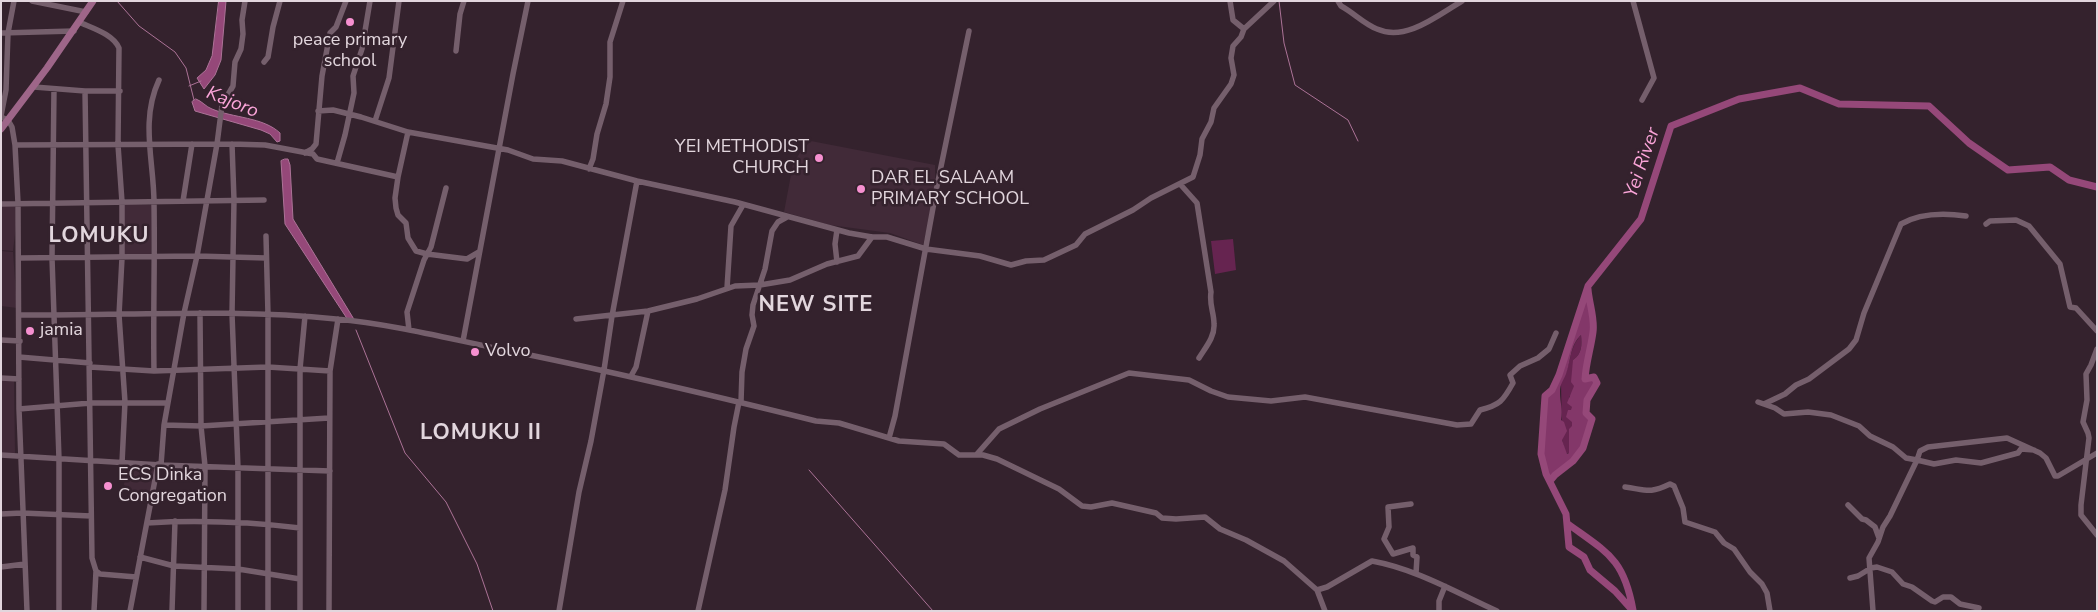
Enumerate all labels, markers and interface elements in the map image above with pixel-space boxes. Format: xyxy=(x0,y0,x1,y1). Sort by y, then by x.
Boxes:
marker: peace primary school xyxy=(344,16,356,28)
place label: peace primary school xyxy=(293,30,407,72)
water label: Kajoro xyxy=(203,82,261,124)
water label: Yei River xyxy=(1620,125,1666,201)
place label: YEI METHODIST CHURCH xyxy=(675,137,809,180)
marker: YEI METHODIST CHURCH xyxy=(813,152,825,164)
place label: DAR EL SALAAM PRIMARY SCHOOL xyxy=(871,168,1029,210)
marker: DAR EL SALAAM PRIMARY SCHOOL xyxy=(855,183,867,195)
district label: LOMUKU xyxy=(48,224,150,250)
district label: NEW SITE xyxy=(758,293,874,319)
place label: jamia xyxy=(40,320,83,342)
marker: jamia xyxy=(24,325,36,337)
place label: Volvo xyxy=(485,341,531,363)
marker: Volvo xyxy=(469,346,481,358)
district label: LOMUKU II xyxy=(419,421,543,447)
place label: ECS Dinka Congregation xyxy=(118,465,227,508)
marker: ECS Dinka Congregation xyxy=(102,480,114,492)

